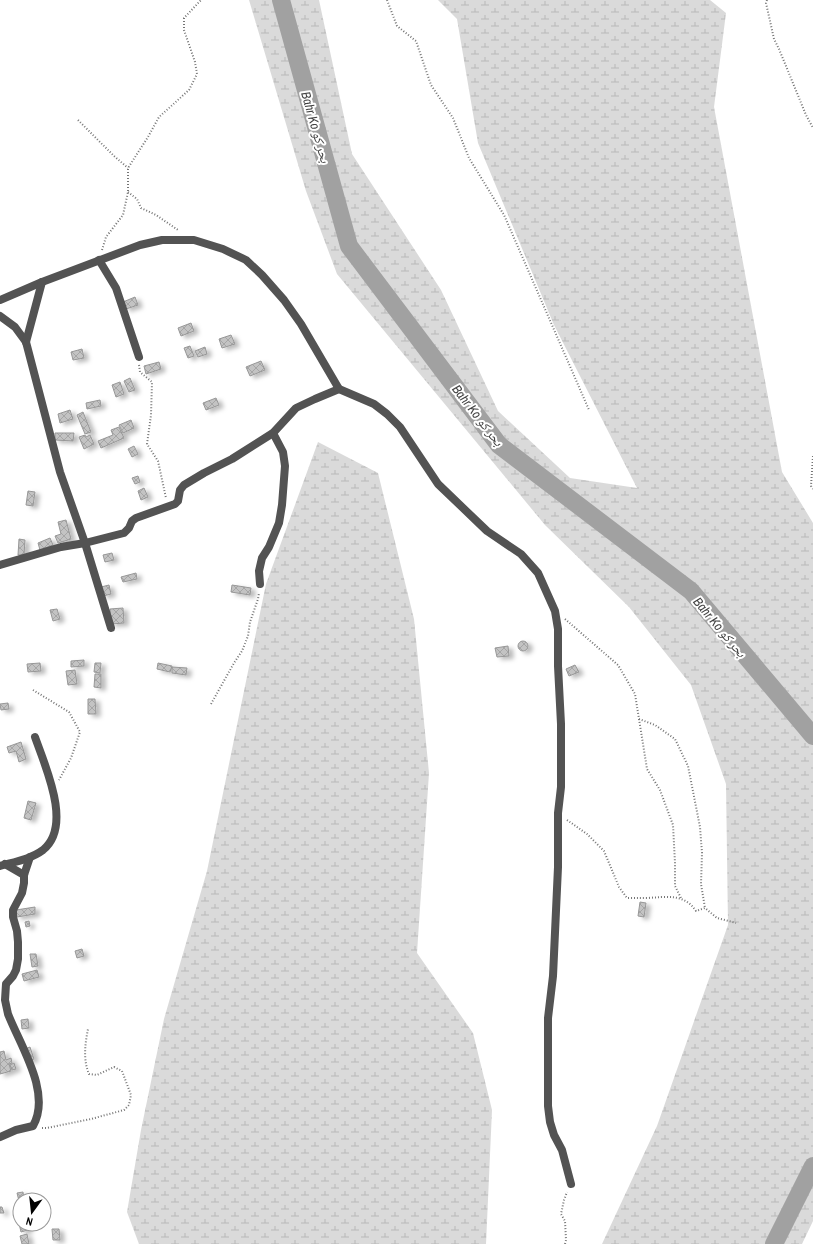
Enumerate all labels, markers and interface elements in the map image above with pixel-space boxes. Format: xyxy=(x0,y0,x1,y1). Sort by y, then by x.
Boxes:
water label: Bahr Ko بحر كو xyxy=(297,90,334,165)
water label: Bahr Ko بحر كو xyxy=(448,381,507,450)
water label: Bahr Ko بحر كو xyxy=(690,594,750,661)
north arrow xyxy=(12,1192,52,1232)
text: N xyxy=(24,1214,34,1229)

